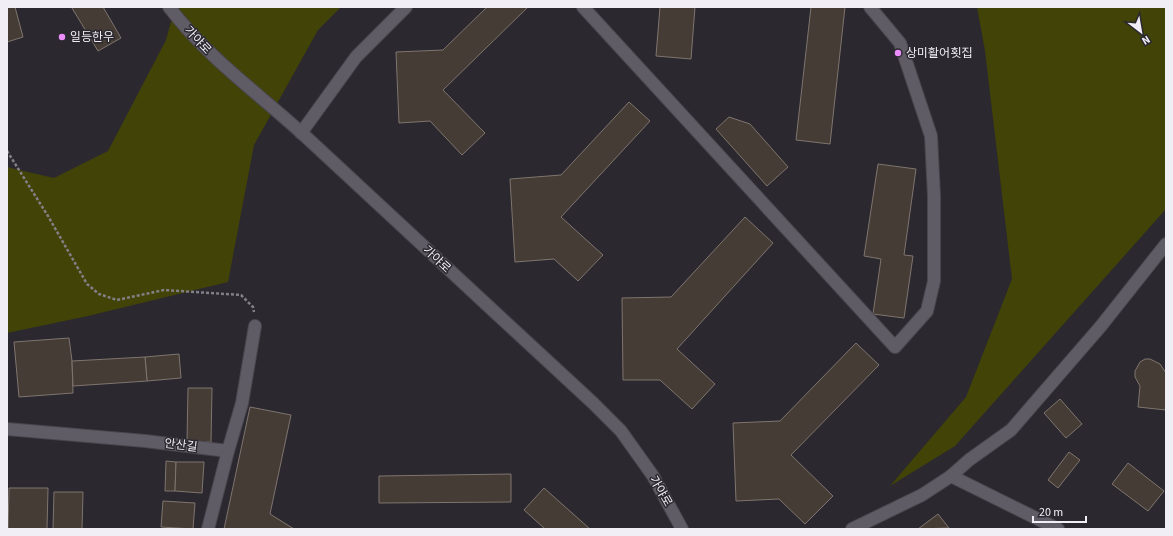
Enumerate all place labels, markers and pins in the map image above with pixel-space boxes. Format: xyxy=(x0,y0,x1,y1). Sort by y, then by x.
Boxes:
place label: 일등한우 xyxy=(70,29,114,46)
marker: 일등한우 xyxy=(57,32,67,42)
place label: 상미활어횟집 xyxy=(906,45,972,62)
marker: 상미활어횟집 xyxy=(893,48,903,58)

